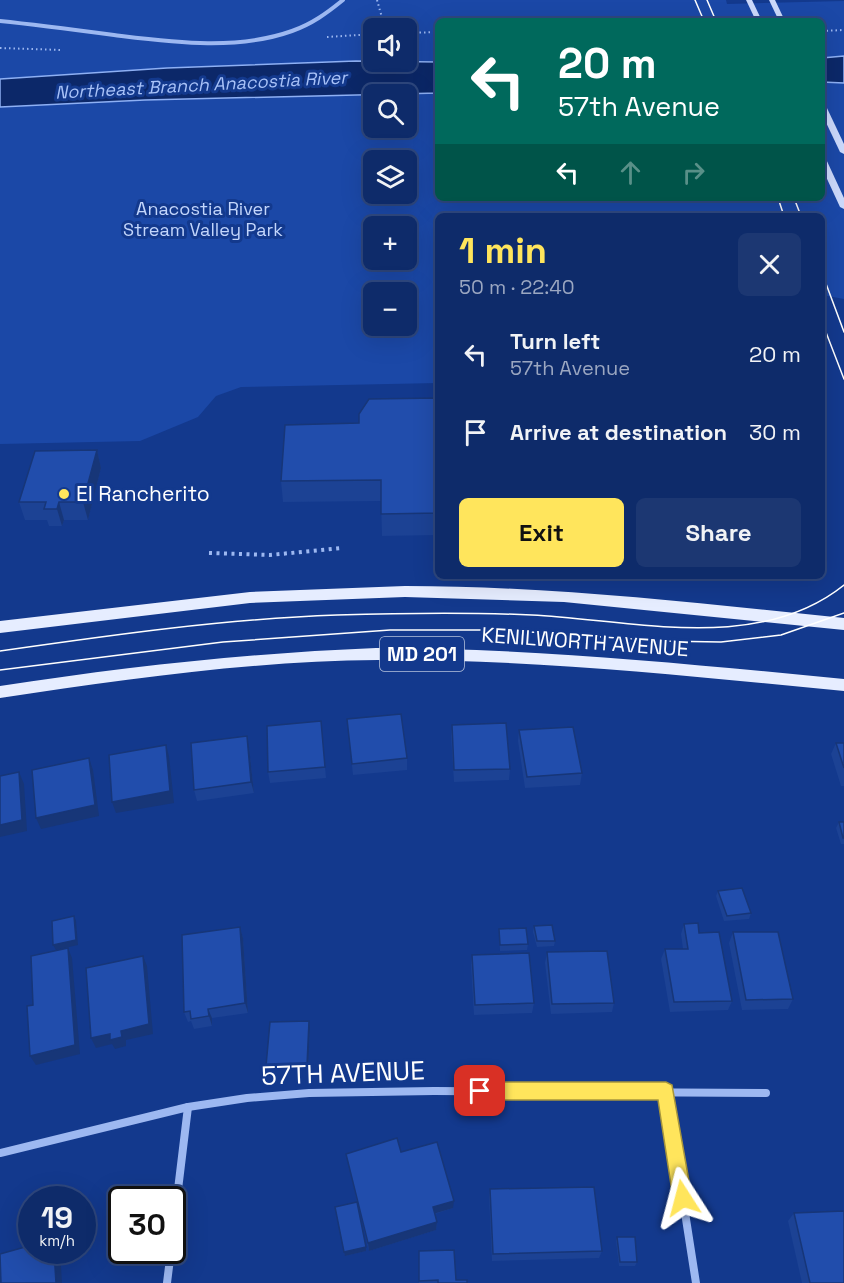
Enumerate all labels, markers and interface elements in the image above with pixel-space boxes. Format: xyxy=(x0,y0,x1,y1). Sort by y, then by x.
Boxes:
map controls xyxy=(363,18,417,336)
button: sound xyxy=(363,18,417,72)
text: 20 m xyxy=(558,37,657,90)
icon: left xyxy=(459,42,537,120)
water label: Northeast Branch Anacostia River xyxy=(55,65,350,104)
button: search xyxy=(363,84,417,138)
text: 57th Avenue xyxy=(558,89,720,124)
button: layers xyxy=(363,150,417,204)
icon: left xyxy=(551,156,584,189)
icon: ahead xyxy=(614,156,647,189)
icon: right xyxy=(677,156,710,189)
park label: Anacostia River Stream Valley Park xyxy=(123,197,283,241)
button: + xyxy=(363,216,417,270)
text: 1 min xyxy=(459,228,547,274)
button: close xyxy=(738,233,801,296)
text: 50 m · 22:40 xyxy=(459,274,575,300)
button: − xyxy=(363,282,417,336)
text: Turn left xyxy=(510,327,600,355)
icon: left xyxy=(459,338,492,371)
text: 20 m xyxy=(749,340,801,368)
text: 57th Avenue xyxy=(510,355,630,381)
icon: arrive xyxy=(459,416,492,449)
text: Arrive at destination xyxy=(510,418,727,446)
text: 30 m xyxy=(749,418,801,446)
place label: El Rancherito xyxy=(76,480,210,507)
marker: El Rancherito xyxy=(57,487,71,501)
button: Exit xyxy=(459,498,624,567)
button: Share xyxy=(636,498,801,567)
street label: KENILWORTH AVENUE xyxy=(481,621,690,662)
road number: MD 201 xyxy=(380,637,464,671)
street label: 57TH AVENUE xyxy=(261,1053,425,1093)
pin xyxy=(454,1065,505,1116)
icon: arrive xyxy=(463,1074,496,1107)
position arrow xyxy=(651,1166,715,1230)
speed limit sign: 30 xyxy=(108,1186,186,1264)
text: 19 xyxy=(41,1198,73,1237)
text: km/h xyxy=(39,1231,75,1250)

